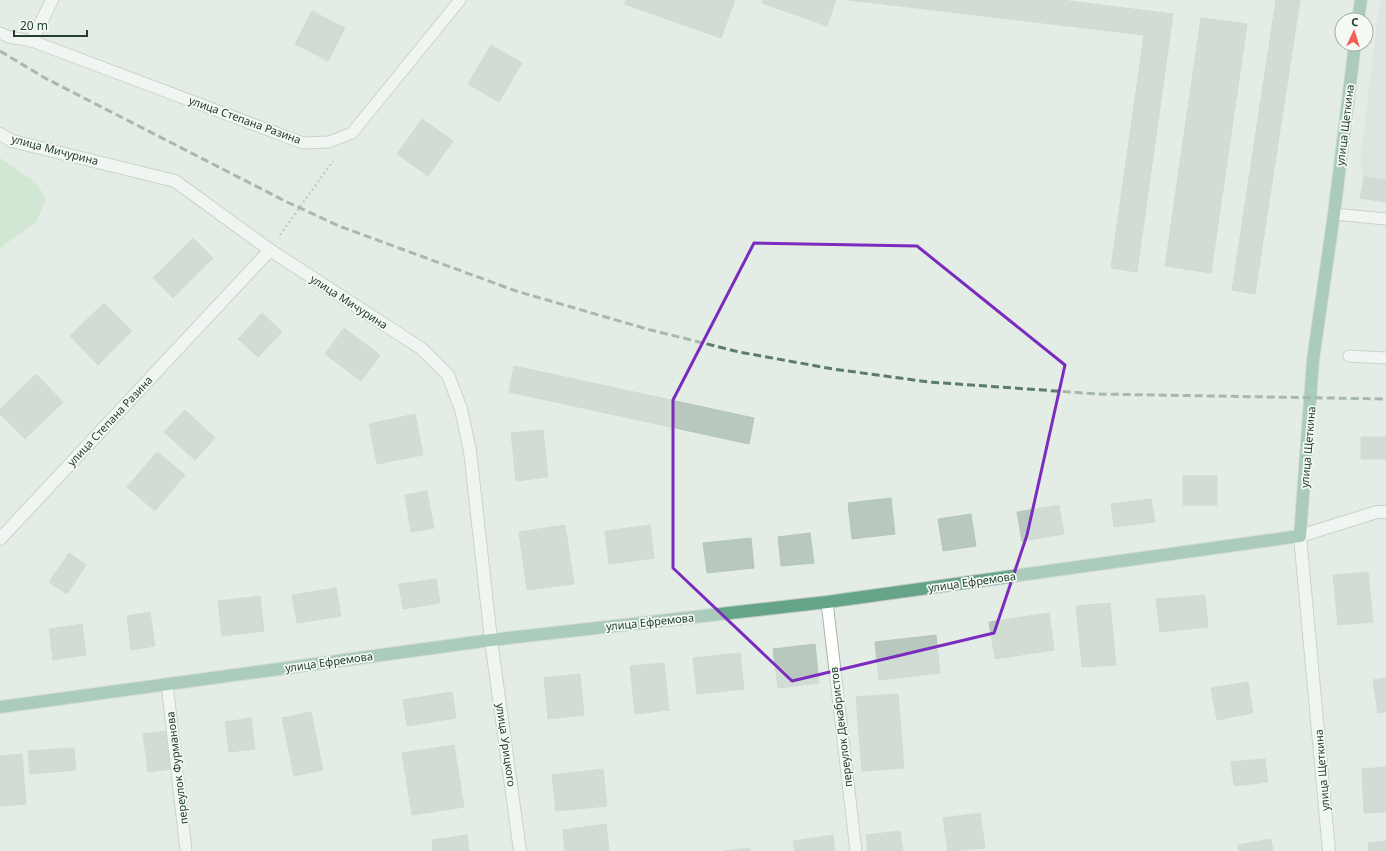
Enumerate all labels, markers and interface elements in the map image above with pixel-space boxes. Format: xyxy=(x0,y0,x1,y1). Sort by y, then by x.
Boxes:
scale bar xyxy=(14,12,87,38)
north arrow xyxy=(1334,12,1374,52)
text: С xyxy=(1351,14,1359,29)
text: 20 m xyxy=(20,17,48,34)
street label: улица Щеткина xyxy=(1332,83,1357,167)
street label: улица Степана Разина xyxy=(187,92,303,147)
street label: улица Мичурина xyxy=(10,131,100,168)
street label: улица Мичурина xyxy=(308,271,391,332)
street label: улица Степана Разина xyxy=(64,372,155,469)
street label: улица Щеткина xyxy=(1296,405,1319,488)
street label: улица Ефремова xyxy=(927,568,1017,595)
street label: улица Ефремова xyxy=(605,609,695,634)
street label: улица Ефремова xyxy=(284,648,374,675)
street label: переулок Декабристов xyxy=(826,666,855,788)
street label: улица Урицкого xyxy=(493,702,520,788)
street label: переулок Фурманова xyxy=(162,711,191,825)
street label: улица Щеткина xyxy=(1310,729,1333,812)

